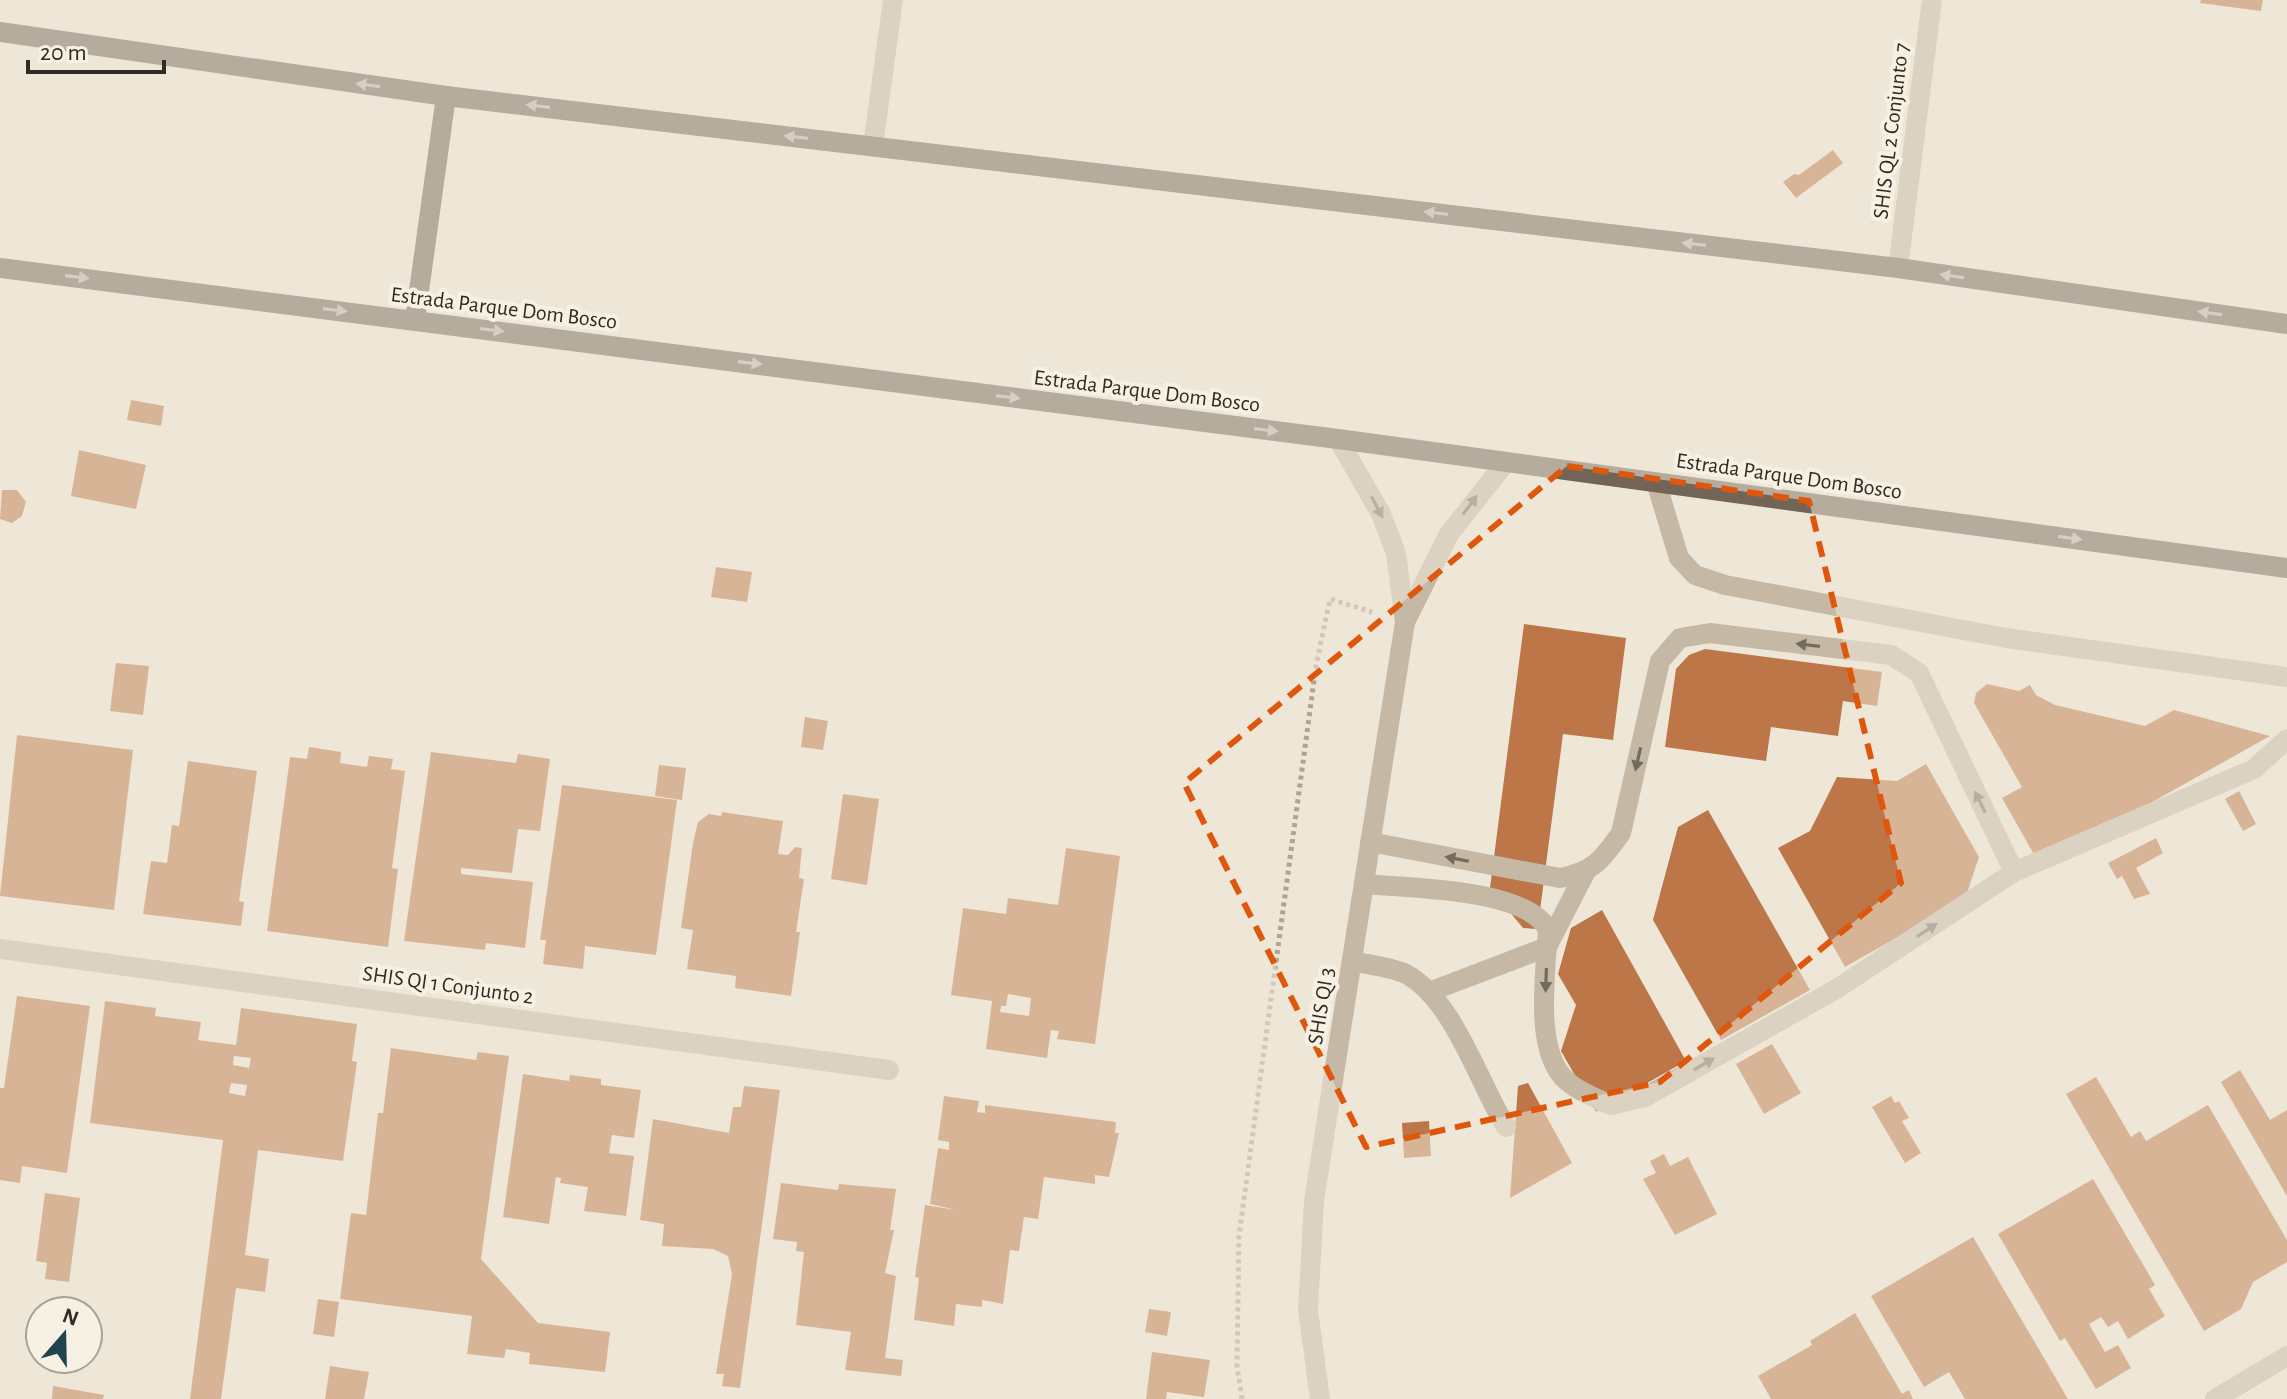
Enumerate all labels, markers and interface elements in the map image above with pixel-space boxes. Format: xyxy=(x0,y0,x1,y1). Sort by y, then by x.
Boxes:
scale bar xyxy=(28,24,164,74)
text: 20 m xyxy=(40,41,87,65)
street label: SHIS QL 2 Conjunto 7 xyxy=(1869,42,1913,220)
one-way arrow xyxy=(356,78,381,91)
one-way arrow xyxy=(525,100,550,113)
one-way arrow xyxy=(783,130,808,143)
one-way arrow xyxy=(1423,207,1448,220)
one-way arrow xyxy=(1681,237,1706,250)
one-way arrow xyxy=(1940,269,1965,282)
one-way arrow xyxy=(65,271,90,284)
street label: Estrada Parque Dom Bosco xyxy=(390,283,618,333)
one-way arrow xyxy=(323,304,348,317)
one-way arrow xyxy=(2197,306,2222,319)
one-way arrow xyxy=(480,324,505,337)
one-way arrow xyxy=(738,357,763,370)
street label: Estrada Parque Dom Bosco xyxy=(1033,366,1261,416)
one-way arrow xyxy=(996,391,1021,404)
one-way arrow xyxy=(1254,424,1279,437)
street label: Estrada Parque Dom Bosco xyxy=(1675,449,1903,503)
one-way arrow xyxy=(1461,495,1477,515)
one-way arrow xyxy=(1369,496,1383,518)
one-way arrow xyxy=(2058,532,2083,545)
one-way arrow xyxy=(1795,638,1820,651)
one-way arrow xyxy=(1631,746,1644,771)
one-way arrow xyxy=(1973,791,1987,814)
one-way arrow xyxy=(1445,852,1470,865)
one-way arrow xyxy=(1916,923,1937,938)
street label: SHIS QI 1 Conjunto 2 xyxy=(361,962,535,1008)
street label: SHIS QI 3 xyxy=(1304,966,1338,1046)
one-way arrow xyxy=(1540,968,1553,993)
one-way arrow xyxy=(1693,1057,1715,1071)
north arrow xyxy=(24,1295,104,1375)
text: N xyxy=(60,1304,81,1330)

